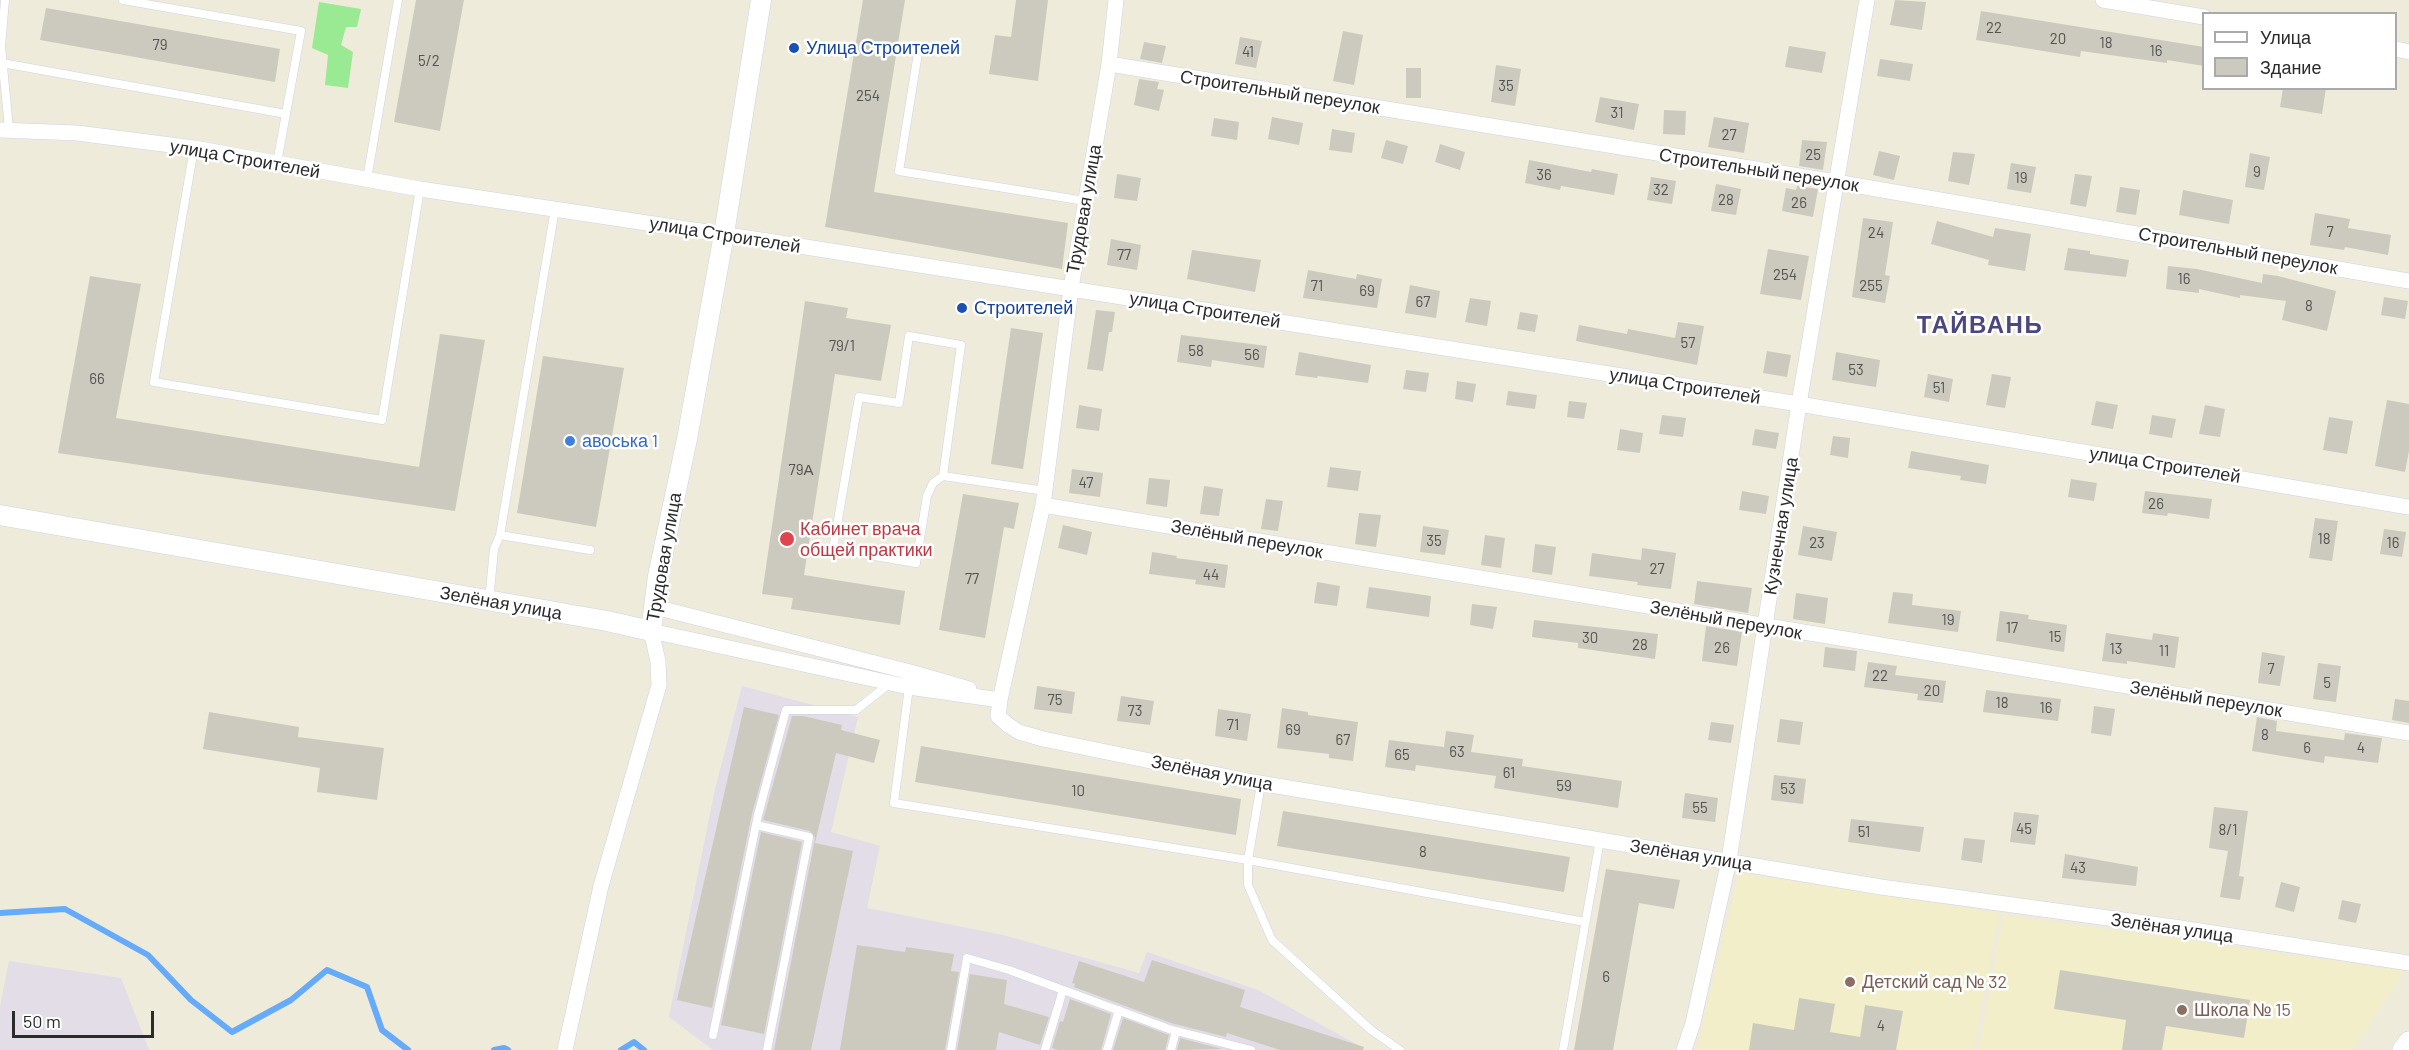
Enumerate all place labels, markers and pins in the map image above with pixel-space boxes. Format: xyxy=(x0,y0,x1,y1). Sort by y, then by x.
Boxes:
place label: Улица Строителей xyxy=(806,37,960,59)
marker: Улица Строителей xyxy=(787,41,801,55)
place label: Строителей xyxy=(974,297,1073,319)
marker: Строителей xyxy=(955,301,969,315)
place label: авоська 1 xyxy=(582,430,658,452)
marker: авоська 1 xyxy=(563,434,577,448)
place label: Кабинет врача общей практики xyxy=(800,518,933,560)
marker: Кабинет врача общей практики xyxy=(778,530,796,548)
place label: Детский сад № 32 xyxy=(1862,971,2007,993)
marker: Детский сад № 32 xyxy=(1843,975,1857,989)
place label: Школа № 15 xyxy=(2194,999,2291,1021)
marker: Школа № 15 xyxy=(2175,1003,2189,1017)

